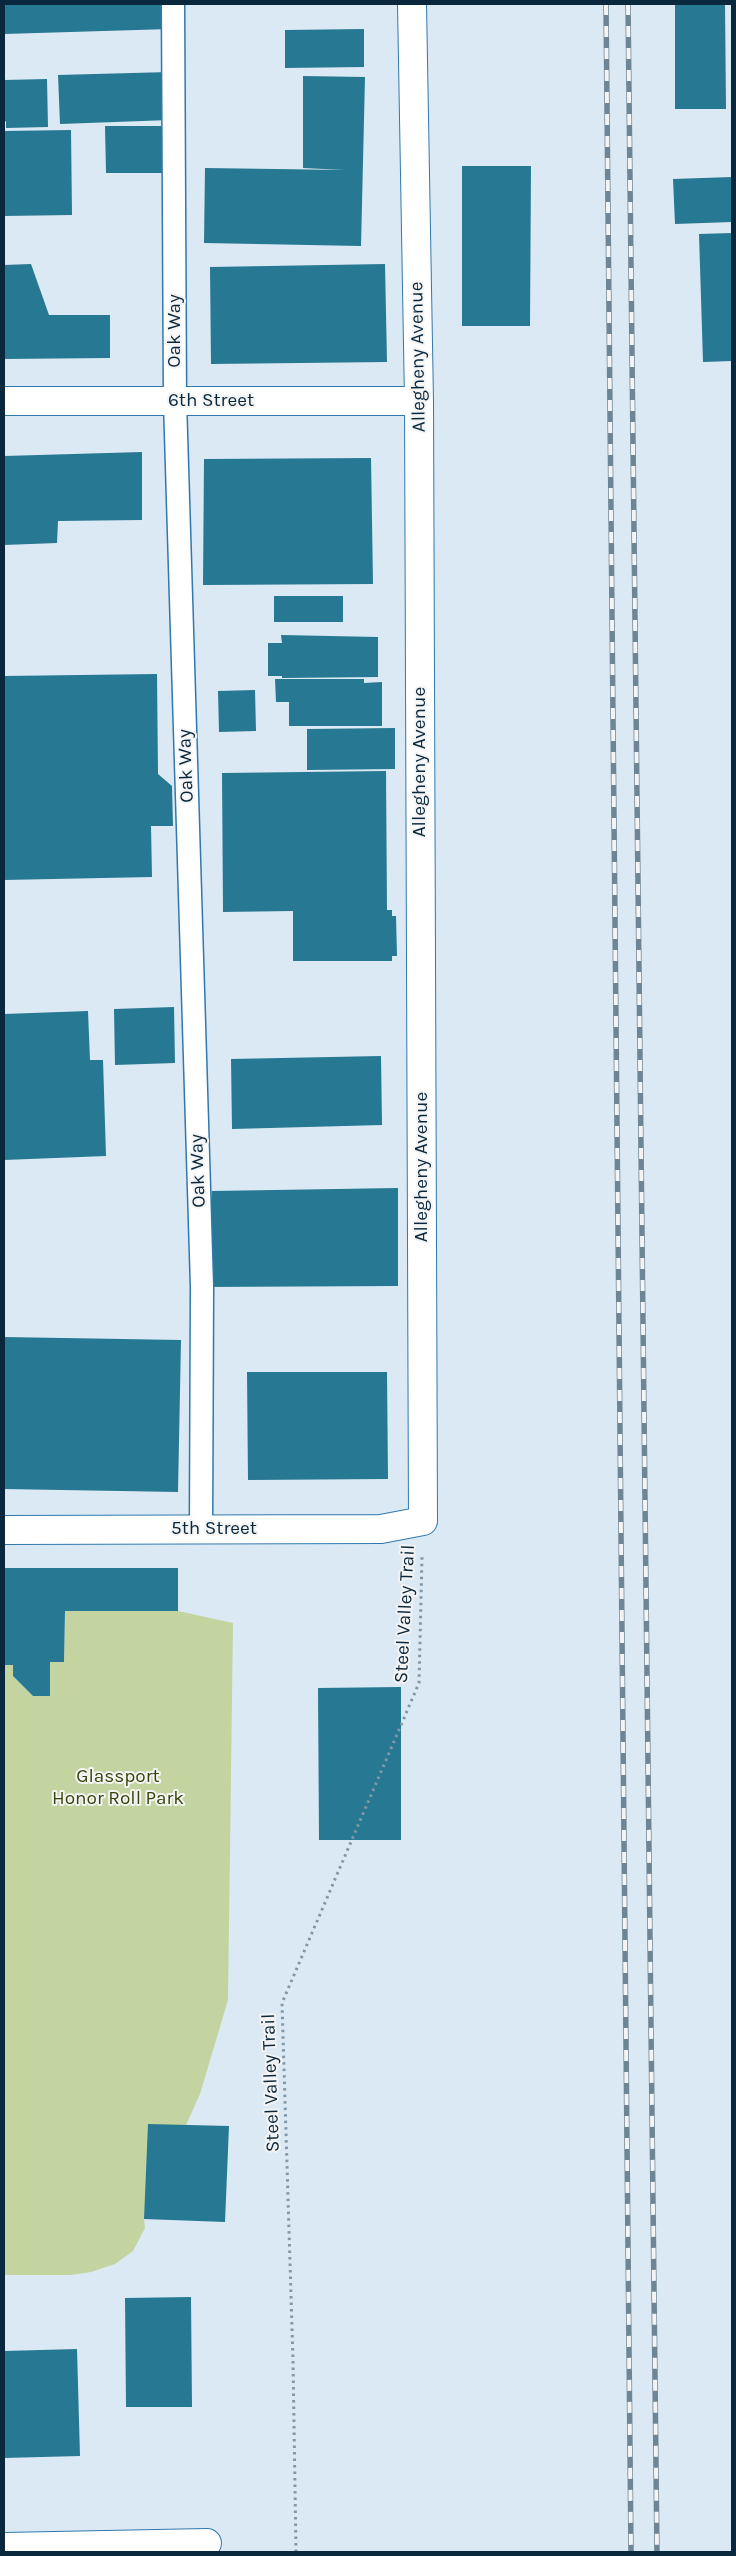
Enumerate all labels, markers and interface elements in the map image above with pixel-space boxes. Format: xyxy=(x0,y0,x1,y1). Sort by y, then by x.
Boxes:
street label: Allegheny Avenue xyxy=(405,282,431,432)
street label: Oak Way xyxy=(164,294,186,368)
street label: 6th Street xyxy=(168,390,254,412)
street label: Allegheny Avenue xyxy=(409,687,431,837)
street label: Oak Way xyxy=(173,729,199,803)
street label: Allegheny Avenue xyxy=(411,1092,433,1242)
street label: Oak Way xyxy=(185,1134,211,1208)
street label: 5th Street xyxy=(171,1518,257,1540)
street label: Steel Valley Trail xyxy=(390,1544,420,1684)
park label: Glassport Honor Roll Park xyxy=(52,1766,184,1810)
street label: Steel Valley Trail xyxy=(257,2013,285,2153)

